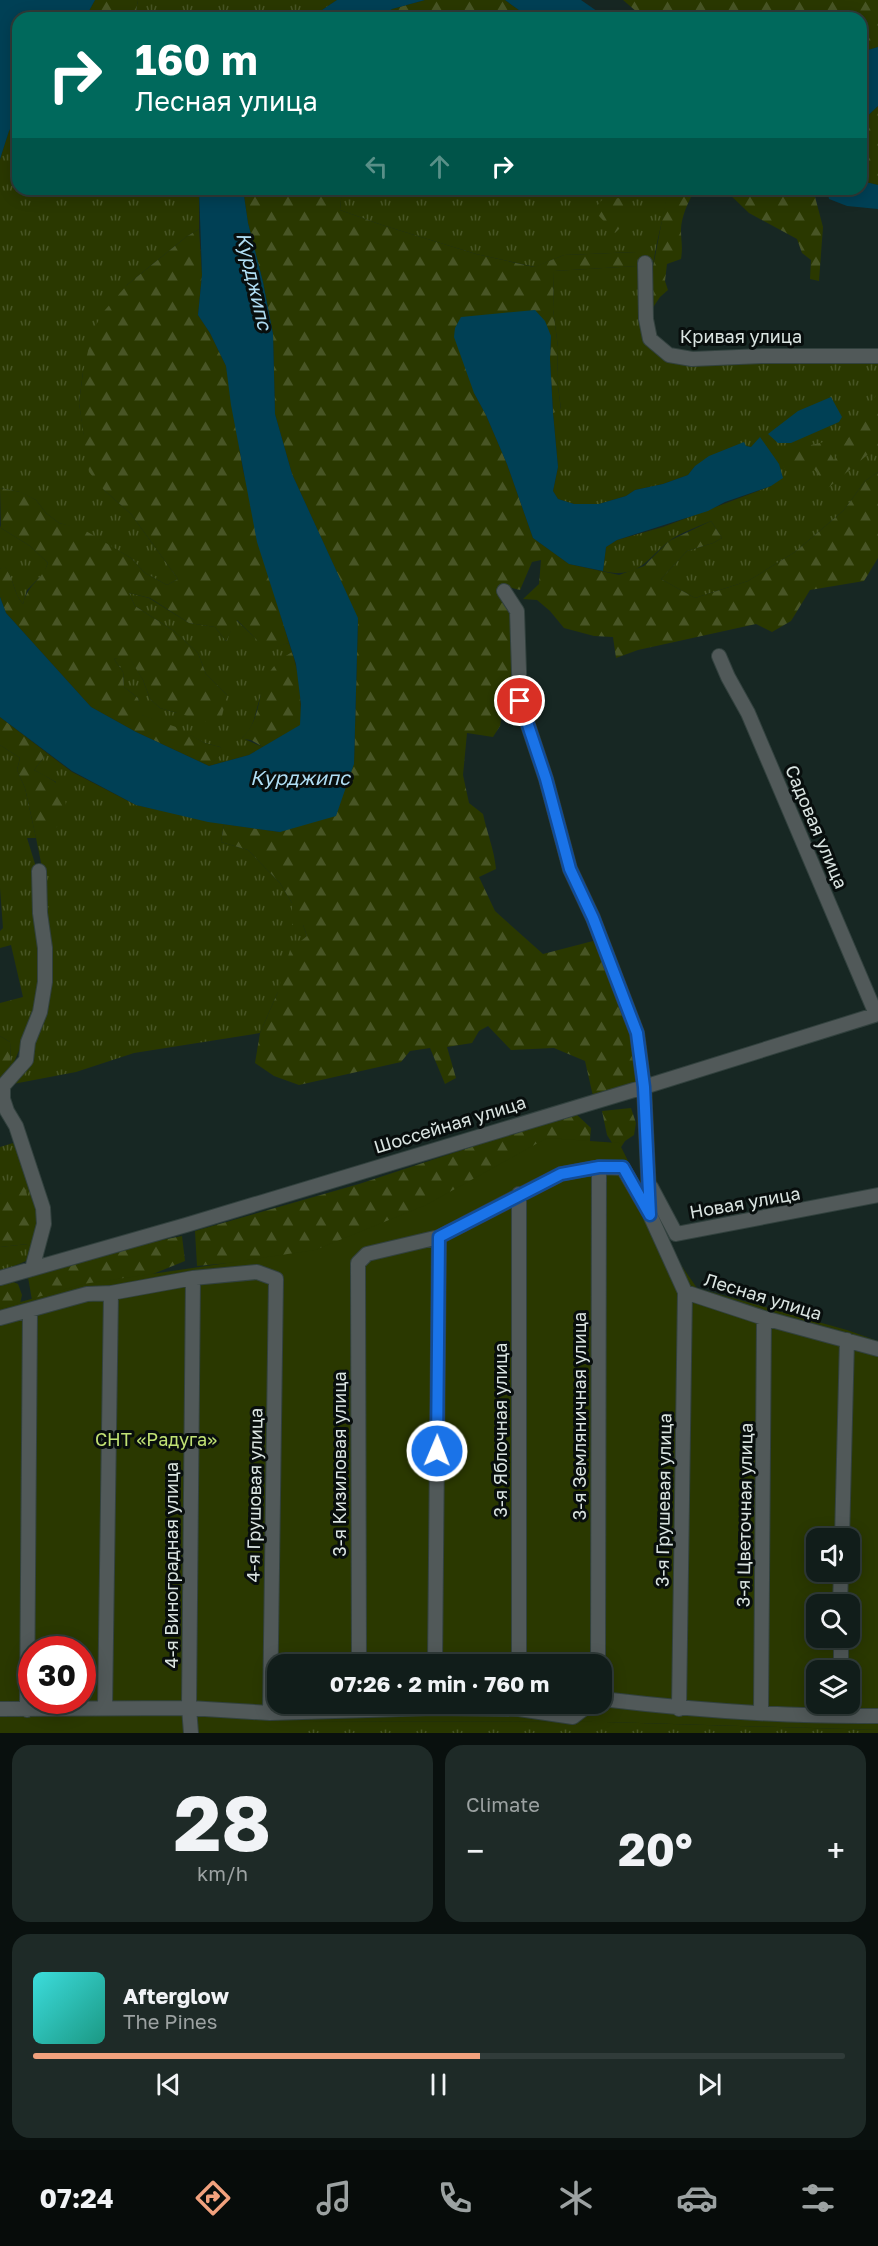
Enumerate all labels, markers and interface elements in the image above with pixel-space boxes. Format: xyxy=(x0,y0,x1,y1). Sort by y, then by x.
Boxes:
text: 160 m xyxy=(135,34,258,84)
icon: right xyxy=(36,36,114,114)
text: Лесная улица xyxy=(135,85,318,117)
icon: left xyxy=(360,150,393,183)
icon: ahead xyxy=(423,150,456,183)
icon: right xyxy=(486,150,519,183)
water label: Курджипс xyxy=(231,229,278,333)
street label: Кривая улица xyxy=(680,325,802,347)
pin xyxy=(494,675,545,726)
icon: arrive xyxy=(503,684,536,717)
street label: Садовая улица xyxy=(781,762,853,892)
water label: Курджипс xyxy=(250,765,351,790)
street label: Шоссейная улица xyxy=(371,1090,528,1158)
street label: Новая улица xyxy=(688,1181,802,1223)
street label: Лесная улица xyxy=(702,1268,825,1324)
street label: 3-я Земляничная улица xyxy=(568,1312,590,1520)
street label: 3-я Яблочная улица xyxy=(489,1343,511,1517)
street label: 3-я Кизиловая улица xyxy=(328,1371,350,1557)
street label: 4-я Грушовая улица xyxy=(241,1407,267,1583)
street label: 3-я Грушевая улица xyxy=(650,1413,676,1587)
position arrow xyxy=(405,1419,469,1483)
street label: 3-я Цветочная улица xyxy=(731,1423,757,1607)
park label: СНТ «Радуга» xyxy=(95,1428,217,1450)
street label: 4-я Виноградная улица xyxy=(160,1462,182,1668)
map controls xyxy=(806,1528,860,1714)
button: sound xyxy=(806,1528,860,1582)
button: search xyxy=(806,1594,860,1648)
speed limit sign: 30 xyxy=(18,1636,96,1714)
button: layers xyxy=(806,1660,860,1714)
text: 07:26 · 2 min · 760 m xyxy=(330,1670,549,1697)
text: 28 xyxy=(174,1775,271,1868)
text: Climate xyxy=(466,1792,540,1816)
text: 20° xyxy=(618,1822,693,1876)
text: − xyxy=(466,1831,484,1870)
text: + xyxy=(827,1831,845,1870)
text: km/h xyxy=(197,1861,248,1885)
text: Afterglow xyxy=(123,1982,229,2009)
text: The Pines xyxy=(123,2009,217,2033)
icon: previous xyxy=(152,2068,185,2101)
icon: pause xyxy=(422,2068,455,2101)
icon: next xyxy=(693,2068,726,2101)
icon: directions xyxy=(192,2177,234,2219)
icon: music xyxy=(313,2177,355,2219)
icon: phone xyxy=(434,2177,476,2219)
icon: climate xyxy=(555,2177,597,2219)
icon: car xyxy=(676,2177,718,2219)
icon: filters xyxy=(797,2177,839,2219)
text: 07:24 xyxy=(39,2182,114,2214)

